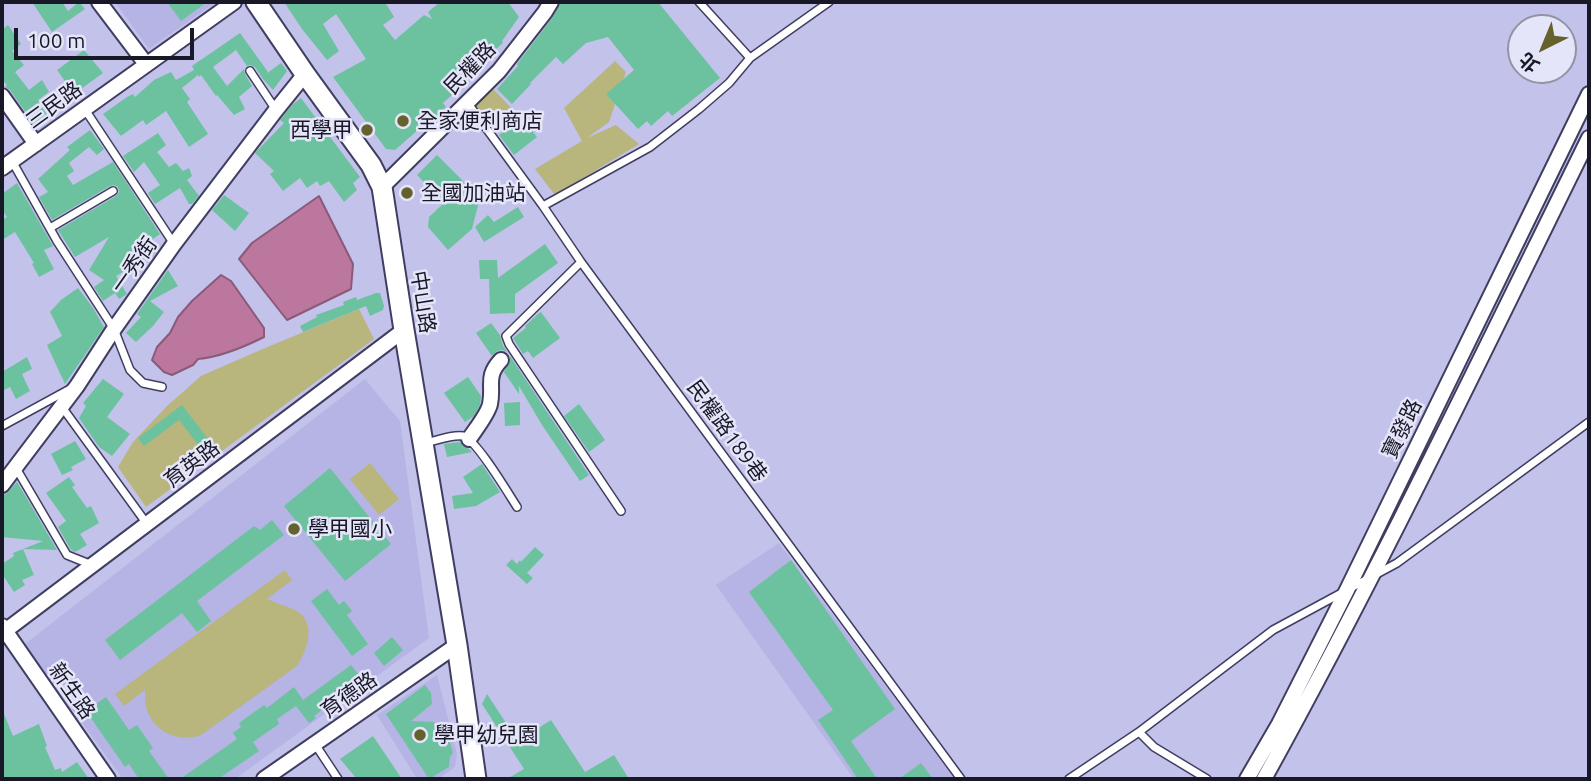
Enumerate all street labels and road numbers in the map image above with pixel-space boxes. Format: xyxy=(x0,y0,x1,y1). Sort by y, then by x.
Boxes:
street label: 民權路 xyxy=(439,37,501,99)
street label: 三民路 xyxy=(21,76,87,134)
street label: 一秀街 xyxy=(106,232,162,298)
street label: 中山路 xyxy=(406,269,440,335)
street label: 民權路189巷 xyxy=(682,375,772,487)
street label: 寶發路 xyxy=(1377,395,1427,463)
street label: 育英路 xyxy=(159,435,225,493)
street label: 新生路 xyxy=(44,658,100,724)
street label: 育德路 xyxy=(316,667,382,723)

